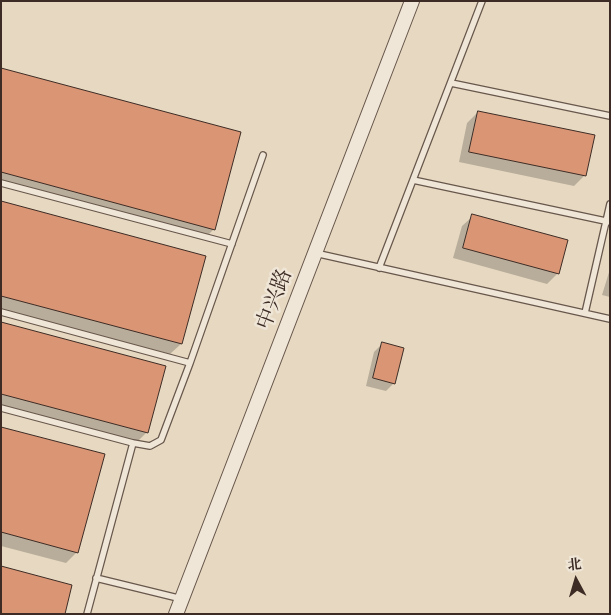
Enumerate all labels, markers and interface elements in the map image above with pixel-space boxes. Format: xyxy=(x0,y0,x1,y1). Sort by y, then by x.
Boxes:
street label: 中兴路 xyxy=(253,266,299,334)
north arrow xyxy=(551,555,601,605)
text: 北 xyxy=(567,555,582,575)

